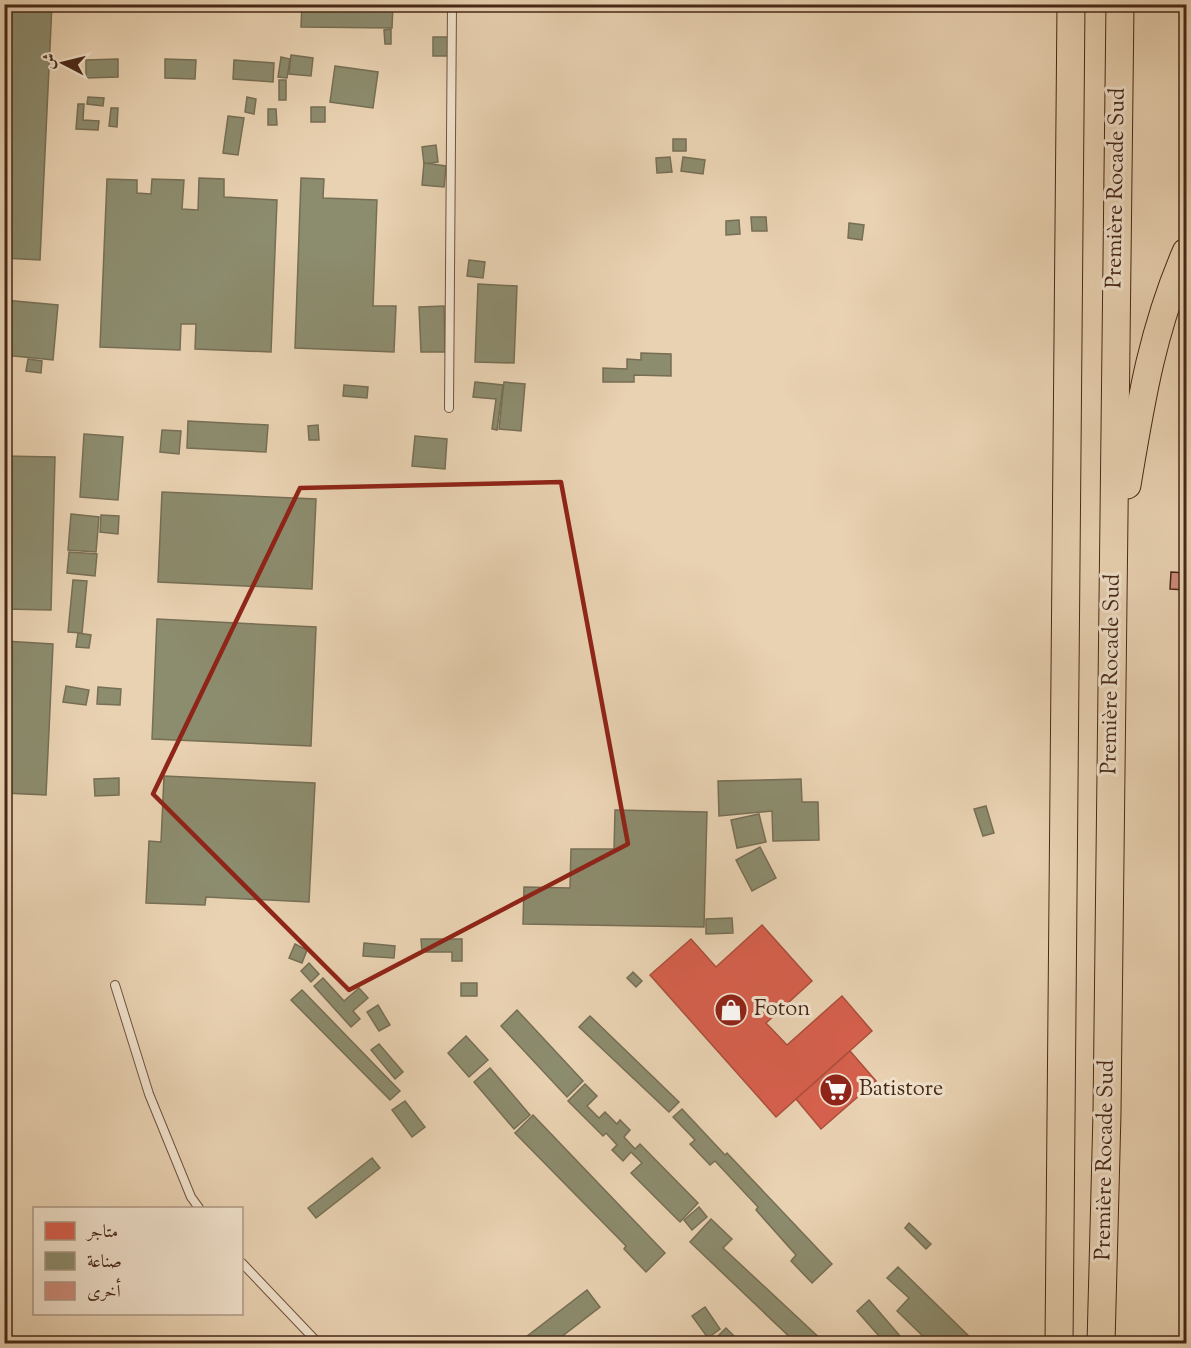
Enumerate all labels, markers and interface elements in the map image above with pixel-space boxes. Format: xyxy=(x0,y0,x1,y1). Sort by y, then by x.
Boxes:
north arrow xyxy=(33,33,93,93)
text: ش xyxy=(38,52,63,71)
street label: Première Rocade Sud xyxy=(1099,87,1135,289)
street label: Première Rocade Sud xyxy=(1094,573,1130,775)
shop icon: Foton xyxy=(713,992,749,1028)
place label: Foton xyxy=(754,994,810,1026)
street label: Première Rocade Sud xyxy=(1088,1059,1124,1261)
supermarket icon: Batistore xyxy=(818,1072,854,1108)
place label: Batistore xyxy=(859,1074,943,1106)
legend xyxy=(33,1207,243,1315)
text: متاجر xyxy=(85,1220,118,1246)
text: صناعة xyxy=(87,1250,122,1276)
text: أخرى xyxy=(87,1278,122,1306)

